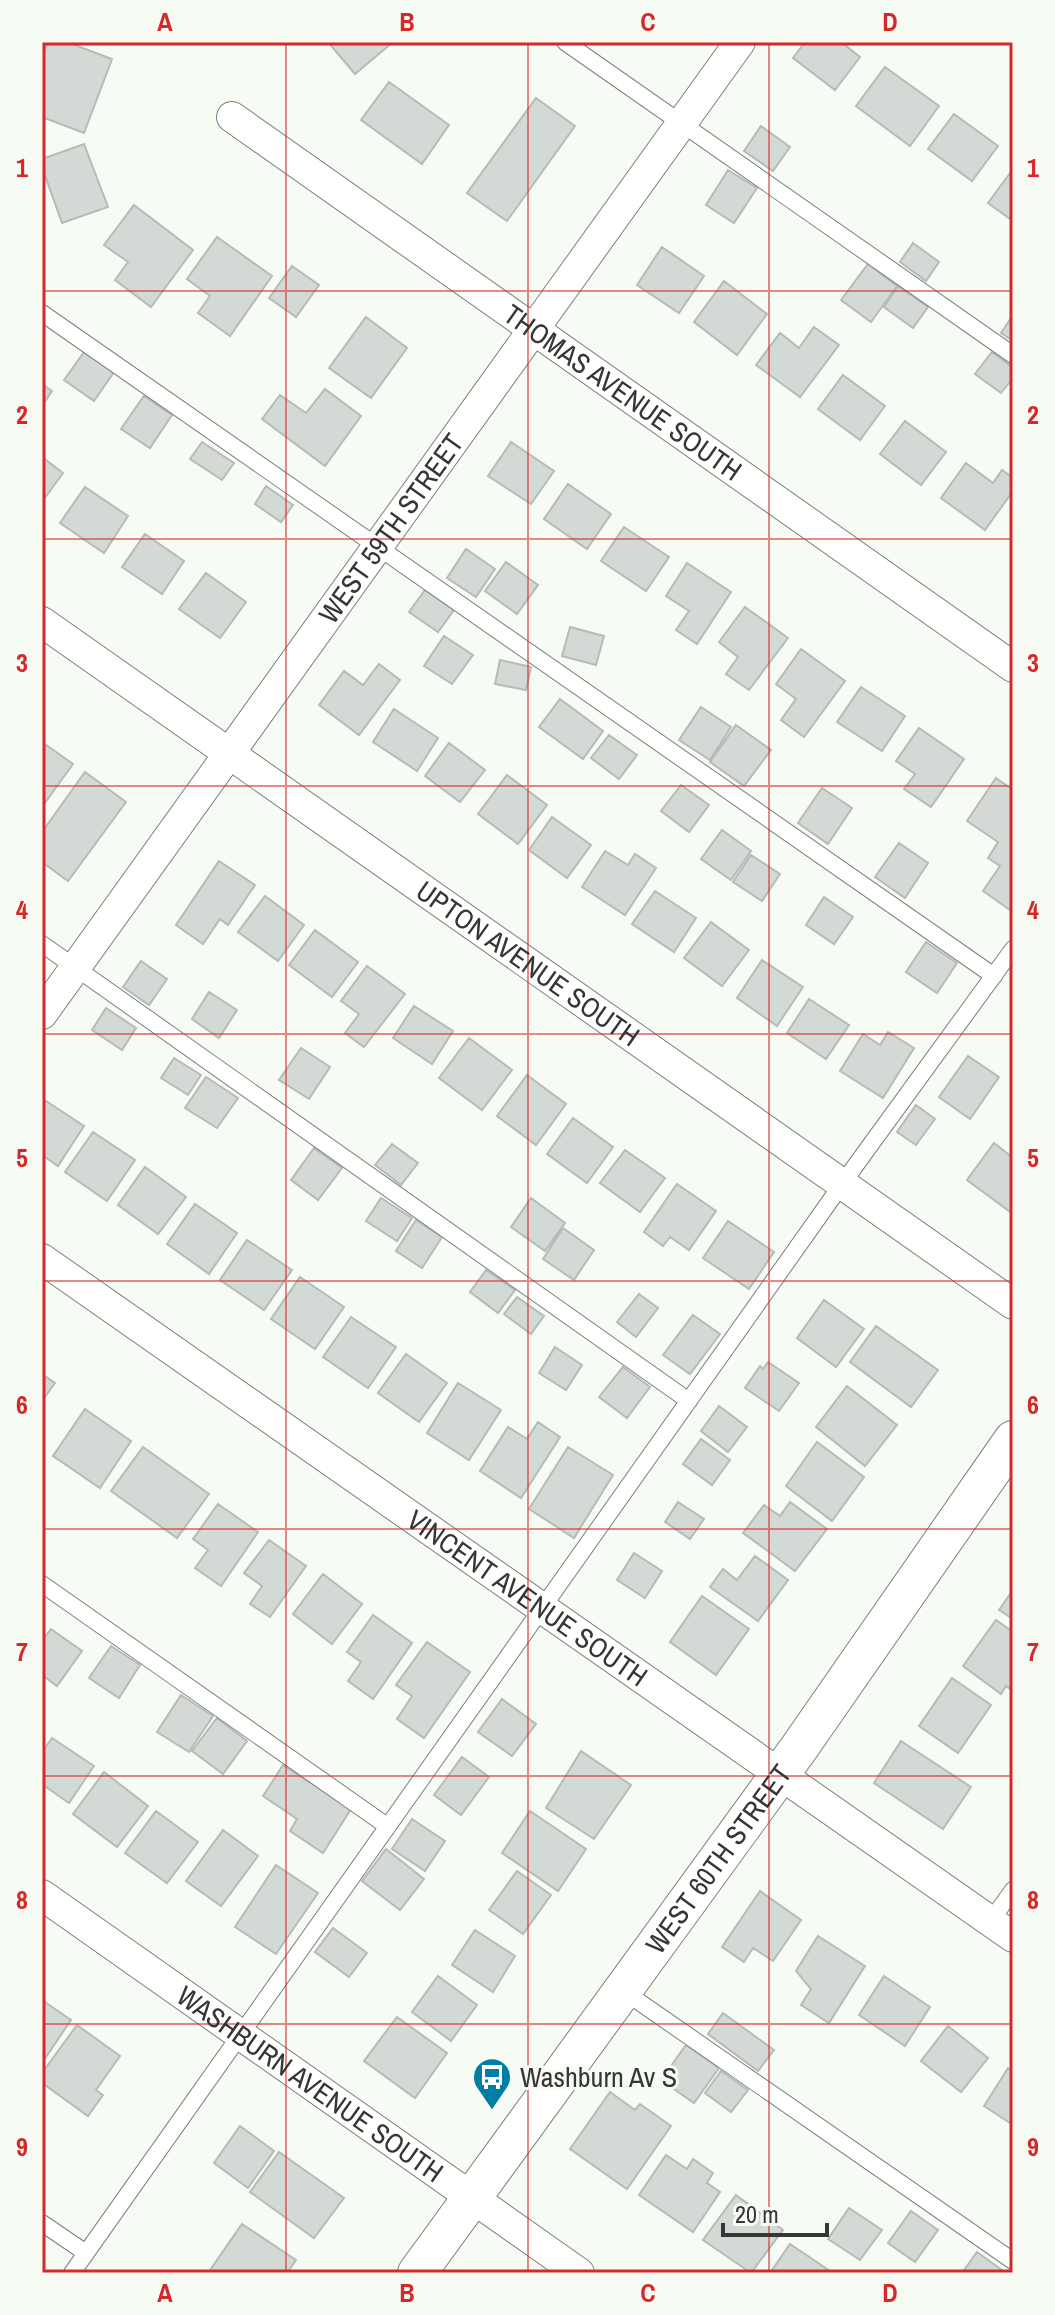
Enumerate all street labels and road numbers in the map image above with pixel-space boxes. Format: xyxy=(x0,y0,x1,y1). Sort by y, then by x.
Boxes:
street label: THOMAS AVENUE SOUTH xyxy=(496,295,749,489)
street label: WEST 59TH STREET xyxy=(310,426,472,631)
street label: UPTON AVENUE SOUTH xyxy=(409,872,647,1055)
street label: VINCENT AVENUE SOUTH xyxy=(400,1501,655,1695)
street label: WEST 60TH STREET xyxy=(637,1757,800,1961)
street label: WASHBURN AVENUE SOUTH xyxy=(169,1977,451,2191)

